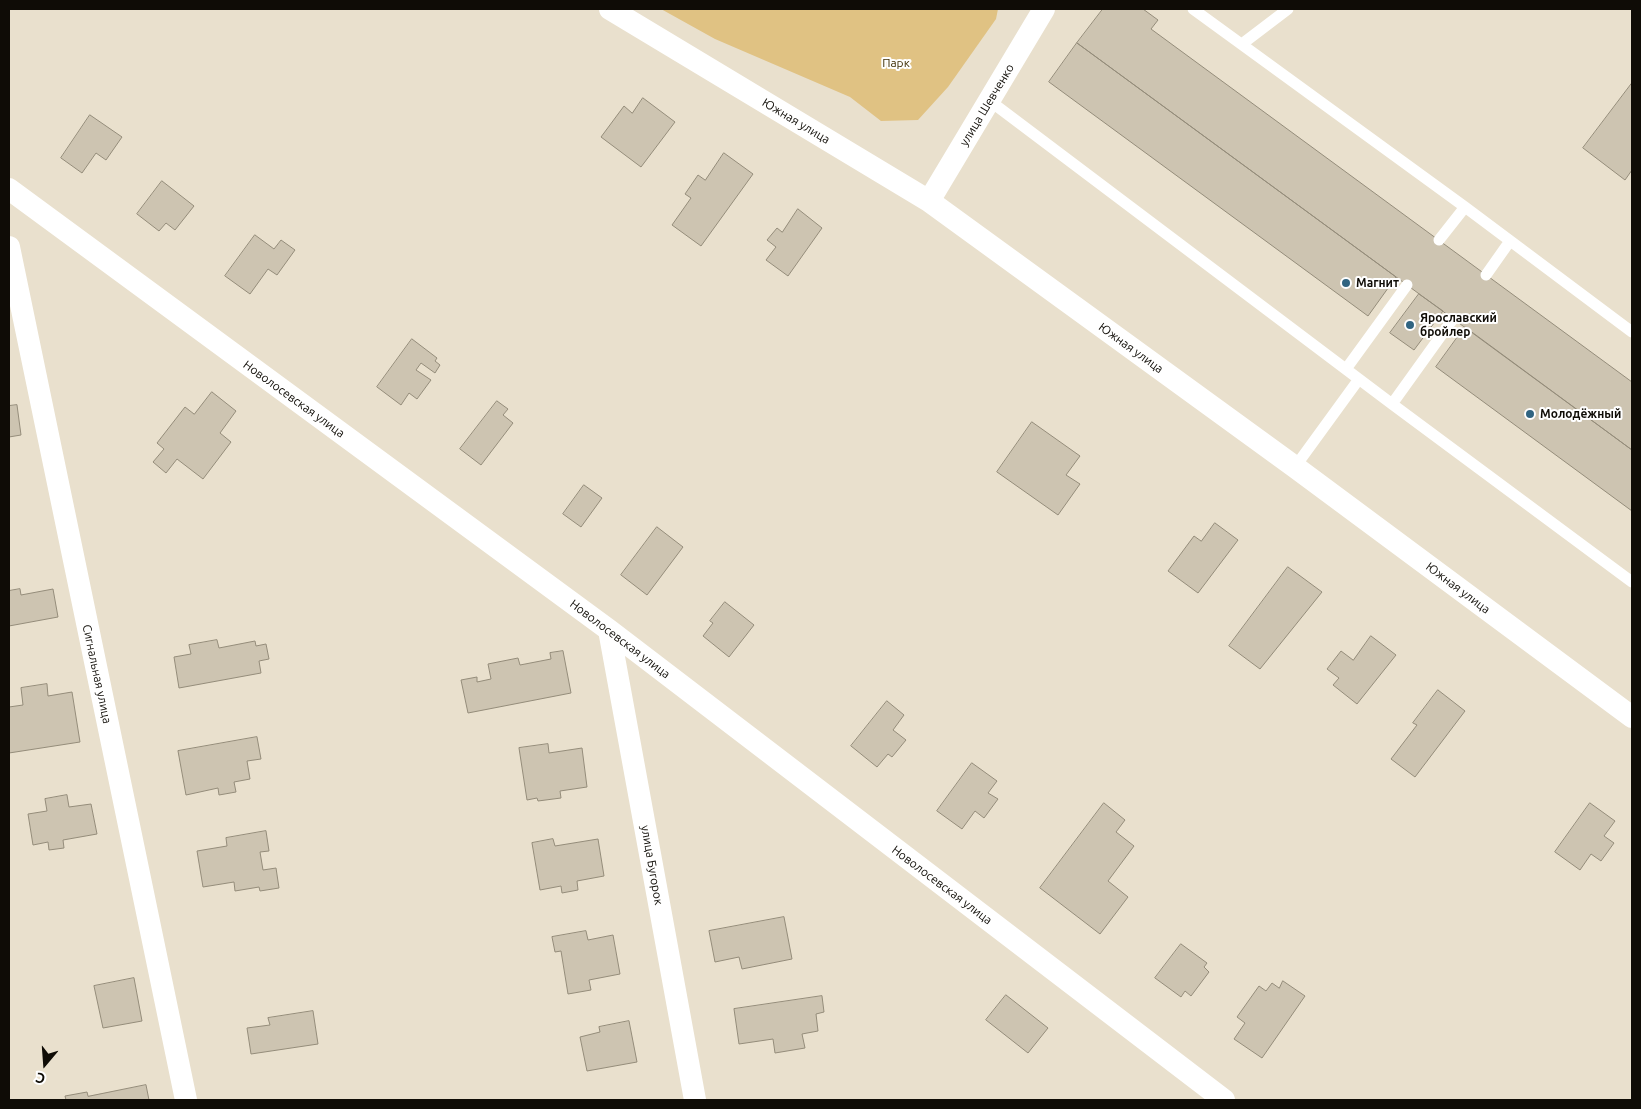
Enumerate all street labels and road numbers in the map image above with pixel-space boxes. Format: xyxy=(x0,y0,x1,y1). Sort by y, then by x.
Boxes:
street label: улица Шевченко xyxy=(957,61,1017,149)
street label: Южная улица xyxy=(760,95,832,147)
street label: Южная улица xyxy=(1096,320,1166,376)
street label: Новолосевская улица xyxy=(240,357,348,441)
street label: Южная улица xyxy=(1423,559,1493,617)
street label: Новолосевская улица xyxy=(567,597,673,681)
street label: Сигнальная улица xyxy=(79,623,115,725)
street label: улица Бугорок xyxy=(638,824,666,906)
street label: Новолосевская улица xyxy=(889,843,995,927)

